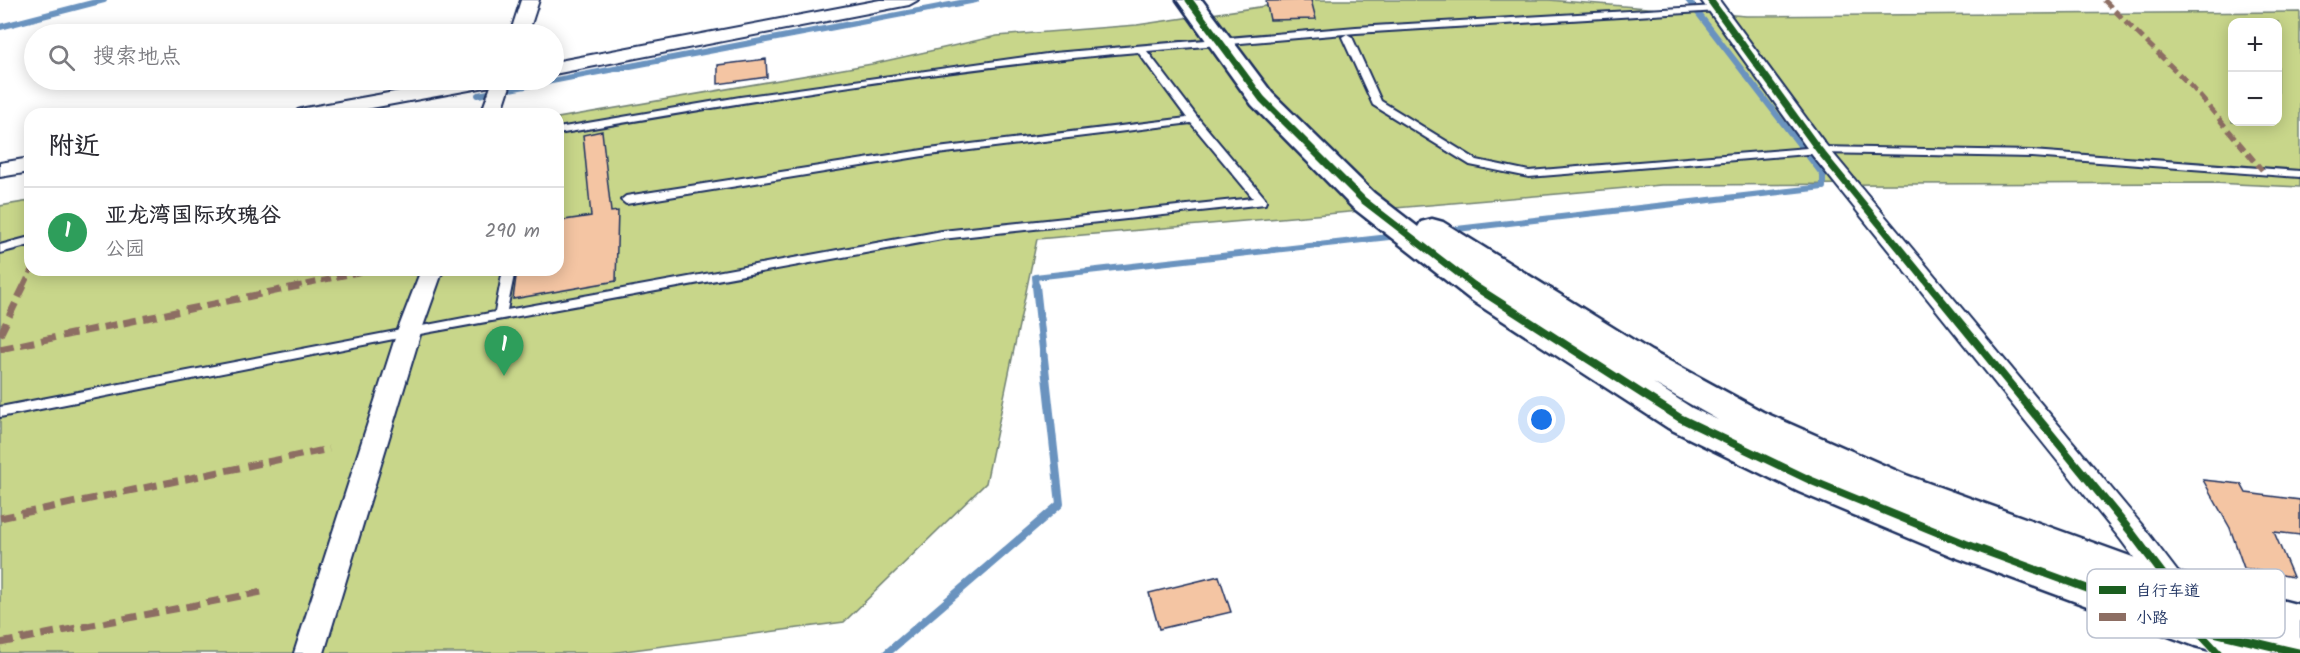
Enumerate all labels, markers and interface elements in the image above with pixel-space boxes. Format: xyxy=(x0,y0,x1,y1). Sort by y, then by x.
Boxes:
map controls xyxy=(2228,18,2282,126)
button: + xyxy=(2228,18,2282,72)
search box xyxy=(24,24,564,90)
text: 搜索地点 xyxy=(93,40,181,75)
icon: search xyxy=(45,41,78,74)
button: − xyxy=(2228,72,2282,126)
text: 附近 xyxy=(48,126,100,168)
text: 亚龙湾国际玫瑰谷 xyxy=(105,199,281,234)
text: 1 xyxy=(64,216,71,248)
text: 290 m xyxy=(485,216,540,248)
text: 公园 xyxy=(105,234,145,266)
pin: 1 xyxy=(484,326,524,376)
your location xyxy=(1527,405,1556,434)
legend xyxy=(2087,569,2285,638)
text: 自行车道 xyxy=(2136,579,2200,604)
text: 小路 xyxy=(2136,606,2168,631)

